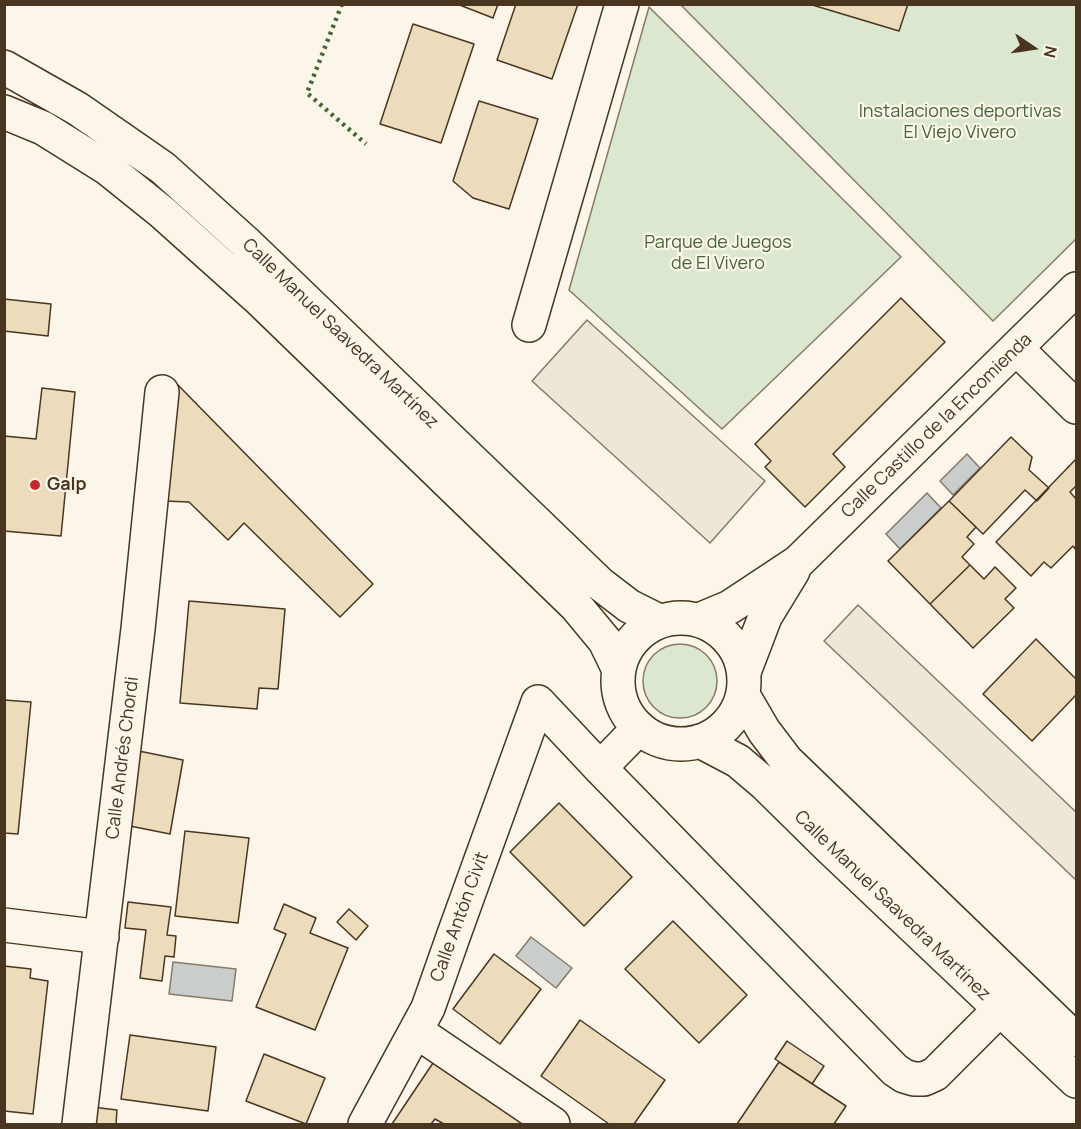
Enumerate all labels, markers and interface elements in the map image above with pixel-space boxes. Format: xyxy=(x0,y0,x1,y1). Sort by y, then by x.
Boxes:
north arrow xyxy=(1003,18,1063,78)
text: N xyxy=(1039,44,1063,60)
park label: Instalaciones deportivas El Viejo Vivero xyxy=(859,101,1061,144)
park label: Parque de Juegos de El Vivero xyxy=(644,232,792,274)
street label: Calle Manuel Saavedra Martínez xyxy=(237,234,443,434)
street label: Calle Castillo de la Encomienda xyxy=(837,329,1037,523)
place label: Galp xyxy=(47,474,87,496)
marker: Galp xyxy=(28,478,42,492)
street label: Calle Andrés Chordi xyxy=(102,676,144,840)
street label: Calle Manuel Saavedra Martínez xyxy=(789,806,995,1006)
street label: Calle Antón Civit xyxy=(426,849,494,985)

